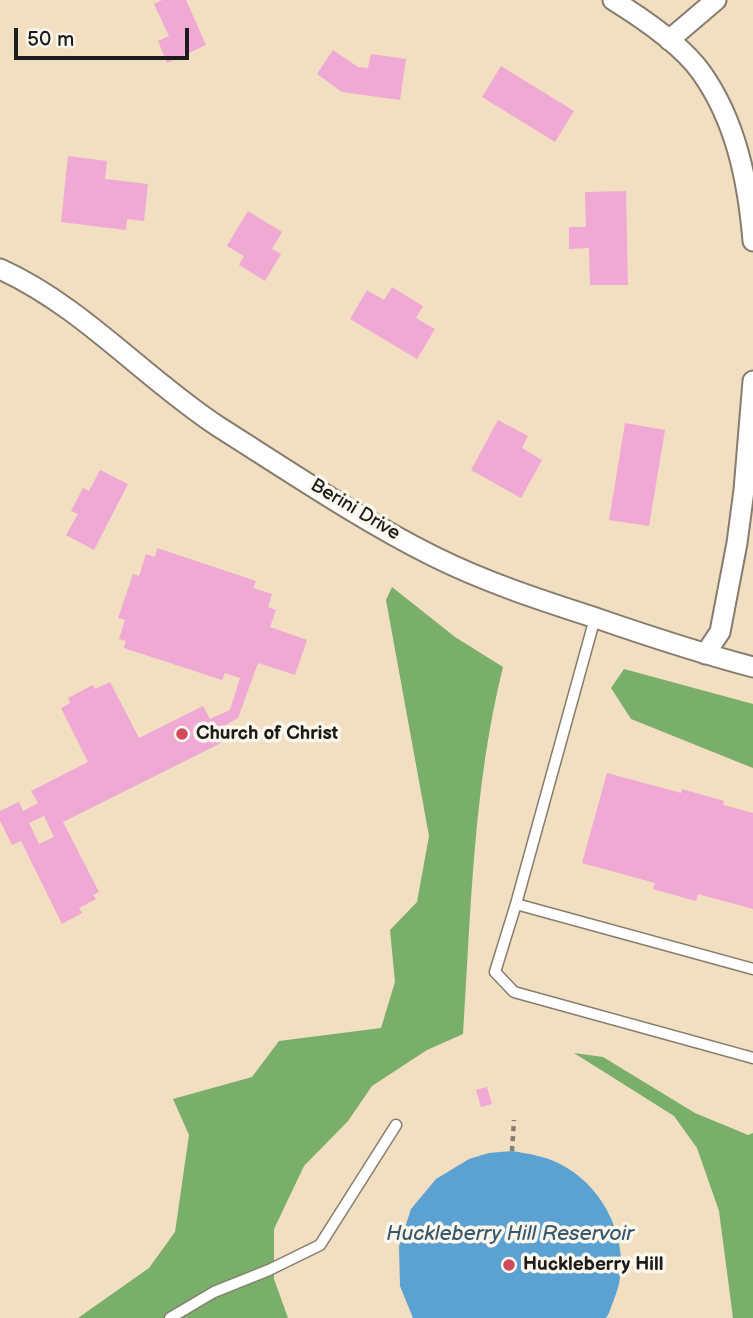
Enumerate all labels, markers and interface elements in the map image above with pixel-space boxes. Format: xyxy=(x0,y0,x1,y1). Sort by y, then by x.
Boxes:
scale bar xyxy=(18,14,192,58)
text: 50 m xyxy=(27,27,74,52)
street label: Berini Drive xyxy=(306,474,404,546)
place label: Church of Christ xyxy=(196,723,338,745)
marker: Church of Christ xyxy=(174,726,190,742)
water label: Huckleberry Hill Reservoir xyxy=(386,1222,634,1248)
place label: Huckleberry Hill xyxy=(523,1254,663,1276)
marker: Huckleberry Hill xyxy=(501,1257,517,1273)

